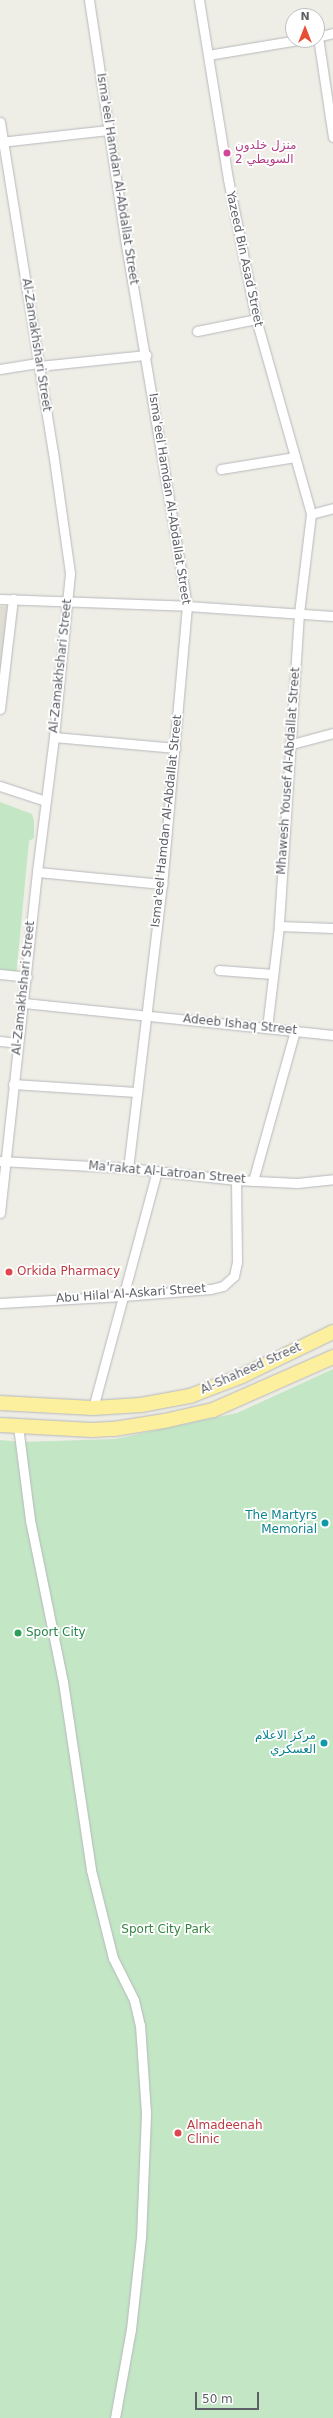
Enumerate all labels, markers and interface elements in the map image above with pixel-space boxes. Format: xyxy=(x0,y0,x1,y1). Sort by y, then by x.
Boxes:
north arrow xyxy=(285,8,325,48)
text: N xyxy=(300,10,310,23)
street label: Isma'eel Hamdan Al-Abdallat Street xyxy=(93,72,141,286)
place label: منزل خلدون السويطي 2 xyxy=(235,139,296,167)
marker: منزل خلدون السويطي 2 xyxy=(222,148,232,158)
street label: Yazeed Bin Asad Street xyxy=(223,190,265,328)
street label: Al-Zamakhshari Street xyxy=(18,277,54,413)
street label: Isma'eel Hamdan Al-Abdallat Street xyxy=(145,392,193,606)
street label: Al-Zamakhshari Street xyxy=(47,598,75,734)
street label: Mhawesh Yousef Al-Abdallat Street xyxy=(275,667,303,875)
street label: Isma'eel Hamdan Al-Abdallat Street xyxy=(149,714,185,928)
street label: Al-Zamakhshari Street xyxy=(10,920,38,1056)
street label: Adeeb Ishaq Street xyxy=(182,1012,298,1038)
street label: Ma'rakat Al-Latroan Street xyxy=(88,1159,246,1187)
place label: Orkida Pharmacy xyxy=(17,1265,120,1279)
marker: Orkida Pharmacy xyxy=(4,1267,14,1277)
street label: Abu Hilal Al-Askari Street xyxy=(56,1282,206,1306)
street label: Al-Shaheed Street xyxy=(198,1340,304,1398)
place label: The Martyrs Memorial xyxy=(245,1509,317,1537)
marker: The Martyrs Memorial xyxy=(320,1518,330,1528)
place label: Sport City xyxy=(26,1626,86,1640)
marker: Sport City xyxy=(13,1628,23,1638)
place label: مركز الاعلام العسكري xyxy=(255,1729,316,1757)
marker: مركز الاعلام العسكري xyxy=(319,1738,329,1748)
park label: Sport City Park xyxy=(121,1923,211,1937)
place label: Almadeenah Clinic xyxy=(187,2119,263,2147)
marker: Almadeenah Clinic xyxy=(172,2127,184,2139)
scale bar xyxy=(197,2384,261,2410)
text: 50 m xyxy=(202,2392,233,2406)

